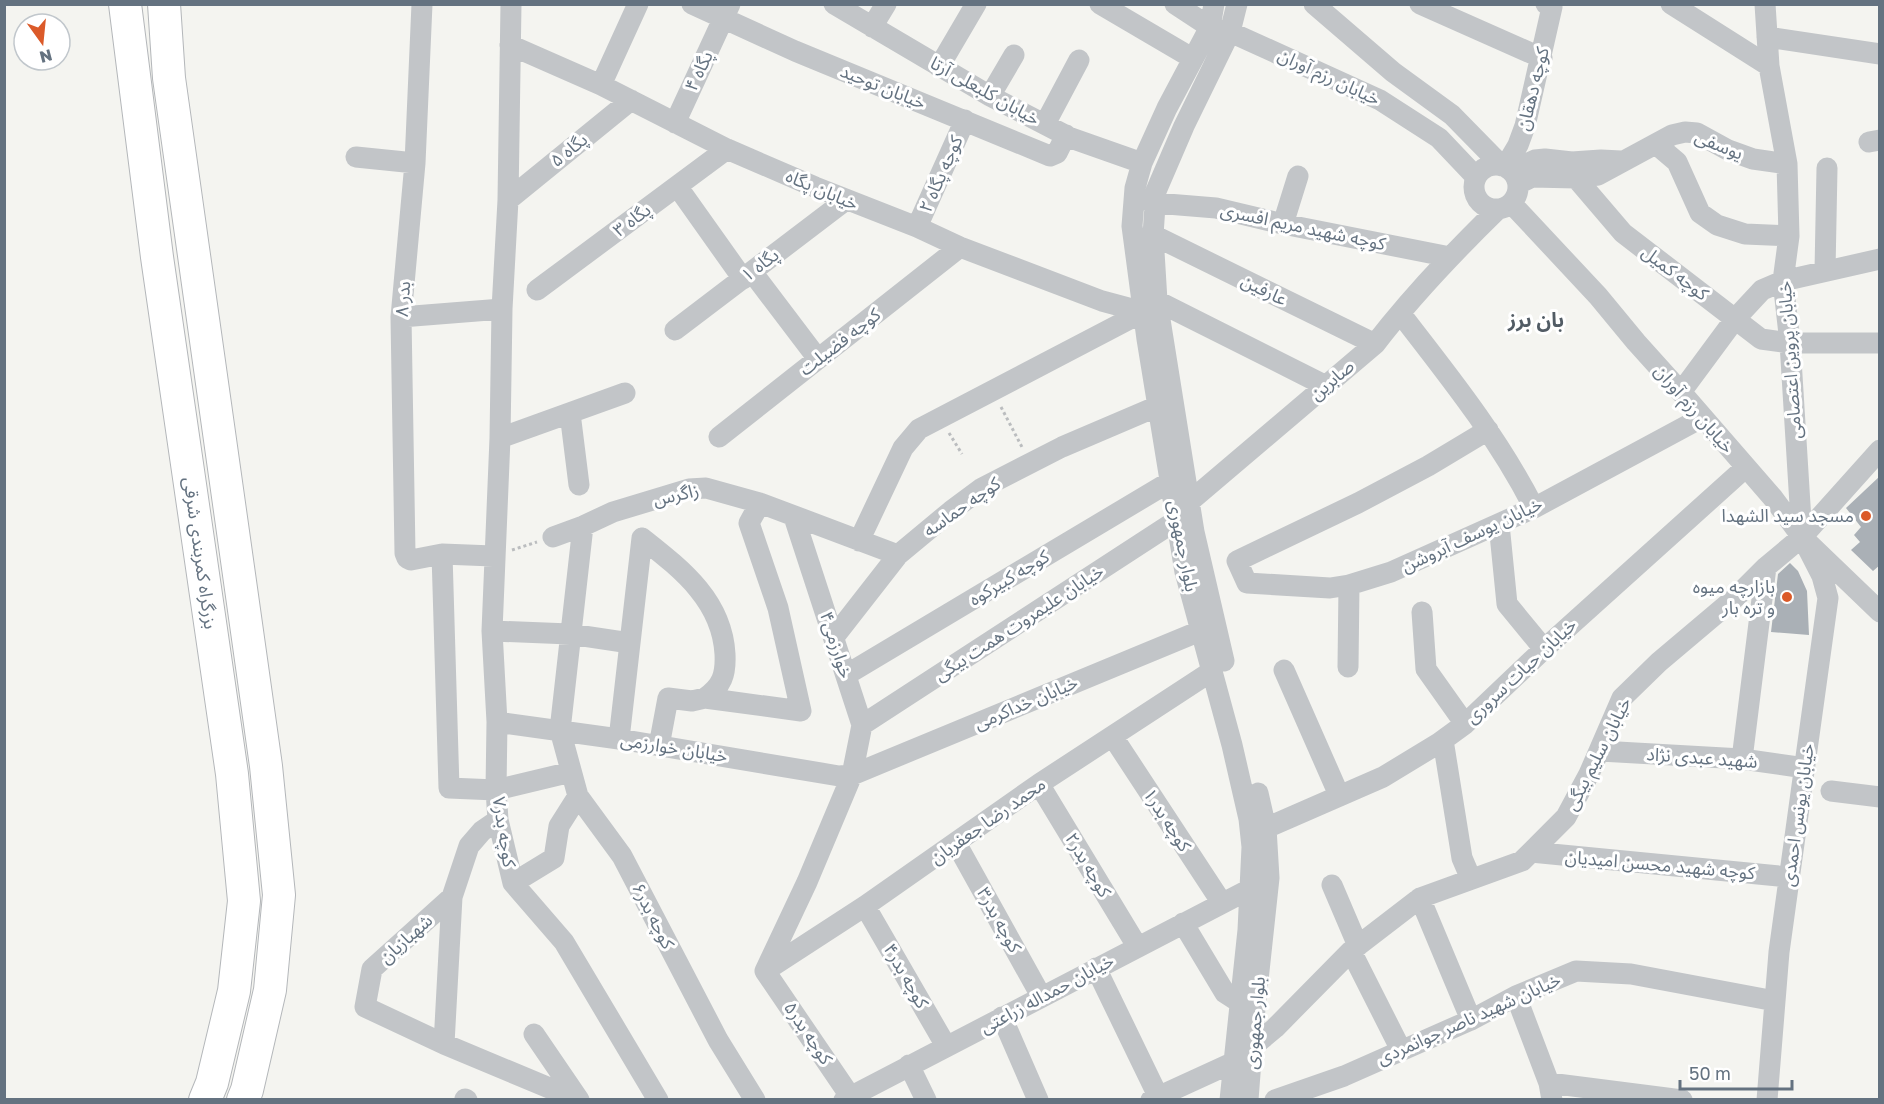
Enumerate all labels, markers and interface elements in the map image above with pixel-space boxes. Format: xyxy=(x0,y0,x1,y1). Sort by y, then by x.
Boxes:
north arrow xyxy=(12,12,72,72)
street label: خیابان رزم آوران xyxy=(1273,43,1384,113)
street label: کوچه دهقان xyxy=(1511,44,1554,133)
text: N xyxy=(37,45,54,68)
street label: پگاه ۴ xyxy=(679,47,718,95)
street label: خیابان کلبعلی آرتا xyxy=(926,51,1044,130)
street label: خیابان توحید xyxy=(837,59,929,114)
street label: یوسفی xyxy=(1692,124,1747,165)
street label: پگاه ۵ xyxy=(545,128,592,172)
street label: کوچه پگاه ۲ xyxy=(913,131,968,216)
street label: خیابان پگاه xyxy=(782,164,862,215)
street label: پگاه ۳ xyxy=(608,198,655,241)
street label: کوچه شهید مریم افسری xyxy=(1218,198,1388,257)
street label: کوچه کمیل xyxy=(1637,240,1714,305)
street label: پگاه ۱ xyxy=(736,243,783,286)
street label: عارفین xyxy=(1237,269,1291,310)
street label: بدر ۸ xyxy=(390,280,415,318)
street label: خیابان پروین اعتصامی xyxy=(1773,280,1807,440)
street label: کوچه فضیلت xyxy=(795,302,885,380)
district label: بان برز xyxy=(1507,307,1564,332)
street label: صابرین xyxy=(1305,354,1359,405)
street label: خیابان رزم آوران xyxy=(1647,360,1739,460)
street label: کوچه حماسه xyxy=(919,471,1005,542)
street label: بزرگراه کمربندی شرقی xyxy=(178,475,223,630)
street label: زاگرس xyxy=(651,478,701,511)
street label: خیابان یوسف آبروشن xyxy=(1397,492,1546,577)
street label: بلوار جمهوری xyxy=(1163,498,1204,594)
place label: مسجد سید الشهدا xyxy=(1722,504,1854,526)
marker: مسجد سید الشهدا xyxy=(1859,509,1873,523)
street label: کوچه کبیرکوه xyxy=(964,544,1054,611)
street label: خیابان علیمروت همت بیگی xyxy=(930,559,1108,686)
place label: بازارچه میوه و تره بار xyxy=(1693,575,1775,619)
marker: بازارچه میوه و تره بار xyxy=(1780,590,1794,604)
street label: خوارزمی۴ xyxy=(815,609,858,681)
street label: خیابان حیات سروری xyxy=(1460,613,1581,728)
street label: خیابان خداکرمی xyxy=(970,670,1081,735)
street label: خیابان سلیم بیگی xyxy=(1559,693,1638,815)
street label: خیابان خوارزمی xyxy=(619,728,729,767)
street label: شهید عبدی نژاد xyxy=(1646,742,1758,773)
street label: خیابان یونس احمدی xyxy=(1776,742,1819,888)
street label: محمد رضا جعفریان xyxy=(925,772,1050,869)
street label: کوچه بدر۱ xyxy=(1138,784,1197,856)
street label: کوچه بدر۷ xyxy=(488,795,522,869)
street label: کوچه بدر۲ xyxy=(1060,828,1117,902)
street label: کوچه شهید محسن امیدیان xyxy=(1564,845,1757,884)
street label: کوچه بدر۶ xyxy=(627,879,680,953)
street label: کوچه بدر۳ xyxy=(972,883,1027,957)
street label: شهبازیان xyxy=(374,909,437,968)
street label: کوچه بدر۴ xyxy=(879,939,934,1013)
street label: خیابان حمداله زراعتی xyxy=(976,949,1118,1039)
street label: خیابان شهید ناصر جوانمردی xyxy=(1373,968,1564,1070)
street label: بلوار جمهوری xyxy=(1239,976,1270,1070)
street label: کوچه بدر۵ xyxy=(779,997,838,1069)
scale bar xyxy=(1680,1053,1792,1091)
text: 50 m xyxy=(1689,1062,1731,1084)

